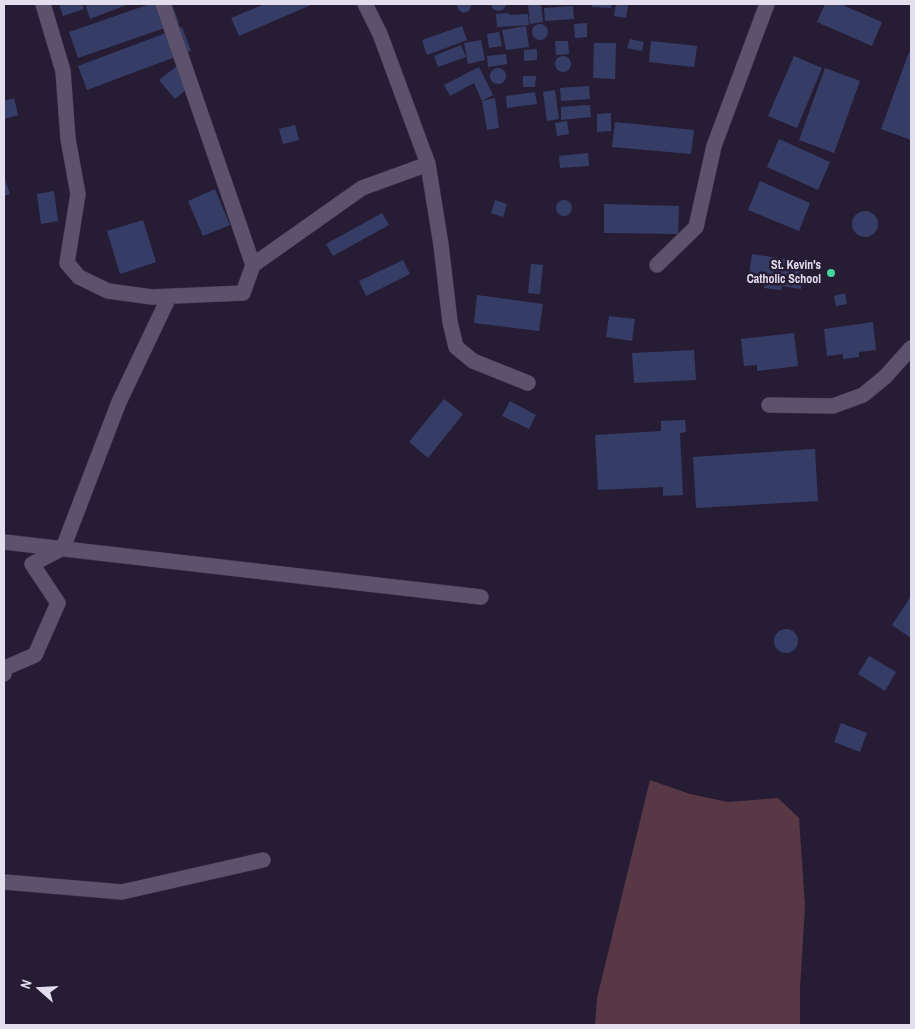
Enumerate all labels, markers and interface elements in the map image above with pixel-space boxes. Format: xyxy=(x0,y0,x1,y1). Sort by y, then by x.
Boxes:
place label: St. Kevin's Catholic School xyxy=(747,259,821,287)
marker: St. Kevin's Catholic School xyxy=(825,267,837,279)
north arrow xyxy=(15,964,65,1014)
text: N xyxy=(16,977,36,991)

